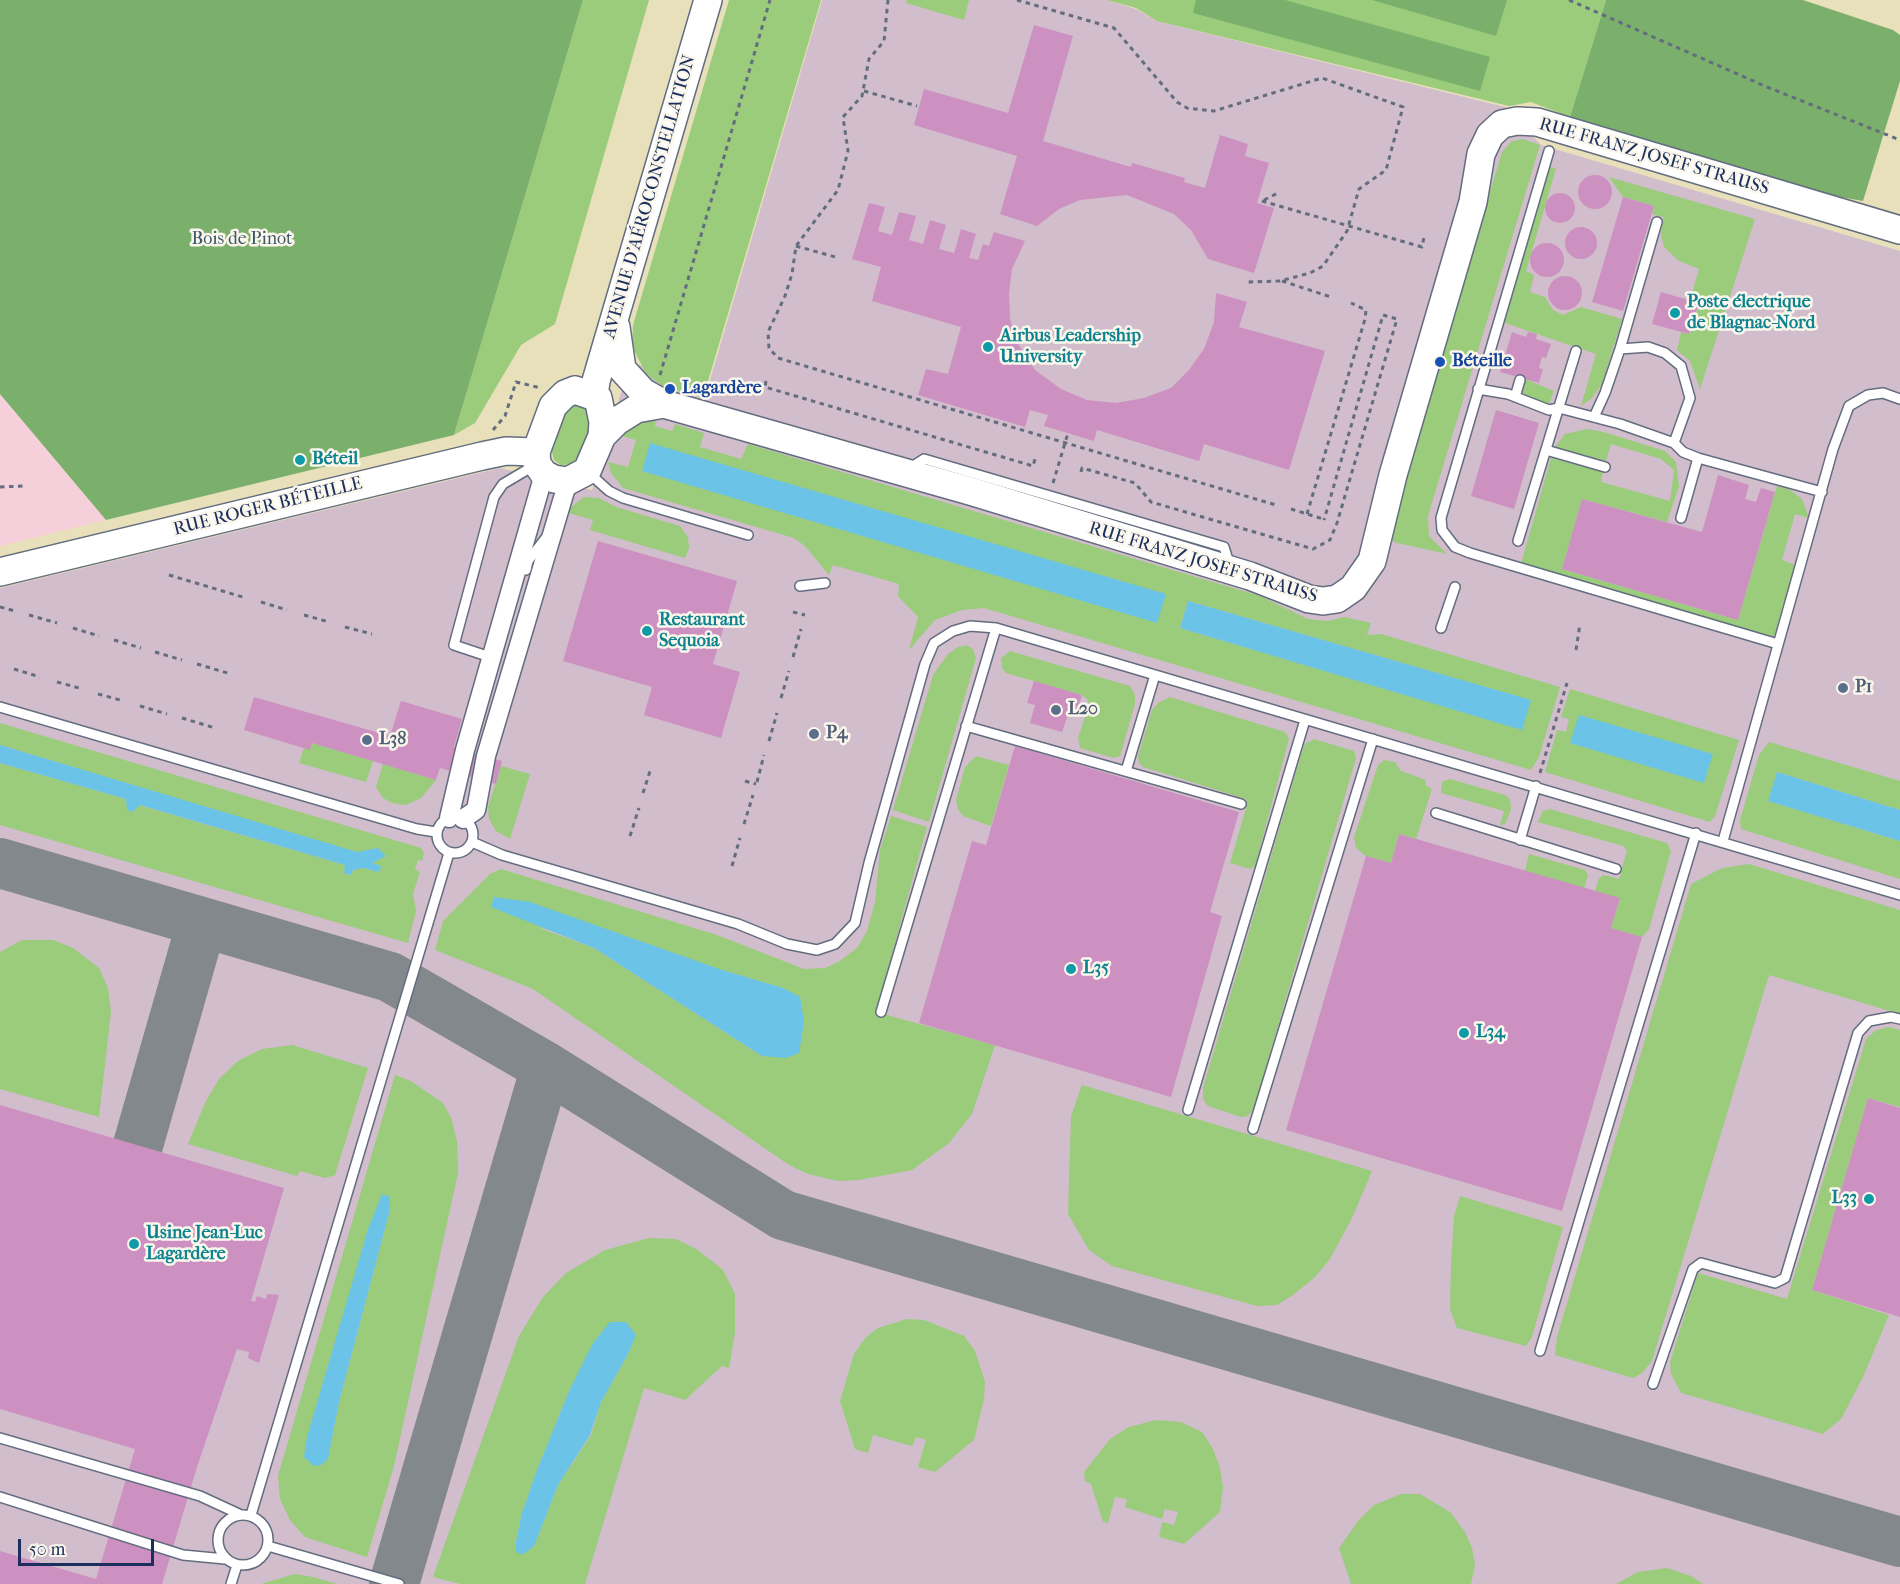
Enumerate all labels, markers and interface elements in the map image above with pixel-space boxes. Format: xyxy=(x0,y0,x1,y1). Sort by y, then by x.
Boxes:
street label: AVENUE D'AÉROCONSTELLATION xyxy=(599,53,701,341)
street label: RUE FRANZ JOSEF STRAUSS xyxy=(1537,114,1771,200)
park label: Bois de Pinot xyxy=(191,229,293,251)
place label: Poste électrique de Blagnac-Nord xyxy=(1687,292,1815,334)
marker: Poste électrique de Blagnac-Nord xyxy=(1668,306,1682,320)
place label: Airbus Leadership University xyxy=(1000,326,1141,368)
marker: Airbus Leadership University xyxy=(981,340,995,354)
place label: Béteille xyxy=(1452,351,1512,373)
marker: Béteille xyxy=(1433,355,1447,369)
place label: Lagardère xyxy=(682,378,762,400)
marker: Lagardère xyxy=(663,382,677,396)
place label: Béteil xyxy=(312,449,358,471)
marker: Béteil xyxy=(293,453,307,467)
street label: RUE ROGER BÉTEILLE xyxy=(171,473,365,541)
street label: RUE FRANZ JOSEF STRAUSS xyxy=(1086,518,1320,608)
place label: Restaurant Sequoia xyxy=(659,610,745,652)
marker: Restaurant Sequoia xyxy=(640,624,654,638)
place label: P1 xyxy=(1855,677,1872,699)
marker: P1 xyxy=(1836,681,1850,695)
place label: L20 xyxy=(1068,699,1098,721)
marker: L20 xyxy=(1049,703,1063,717)
place label: P4 xyxy=(826,723,847,745)
marker: P4 xyxy=(807,727,821,741)
place label: L38 xyxy=(379,729,406,751)
marker: L38 xyxy=(360,733,374,747)
place label: L35 xyxy=(1083,958,1109,980)
marker: L35 xyxy=(1064,962,1078,976)
place label: L34 xyxy=(1476,1022,1505,1044)
marker: L34 xyxy=(1457,1026,1471,1040)
place label: L33 xyxy=(1831,1188,1857,1210)
marker: L33 xyxy=(1862,1192,1876,1206)
place label: Usine Jean-Luc Lagardère xyxy=(146,1223,263,1266)
marker: Usine Jean-Luc Lagardère xyxy=(127,1237,141,1251)
scale bar xyxy=(21,1527,158,1565)
text: 50 m xyxy=(29,1539,65,1560)

